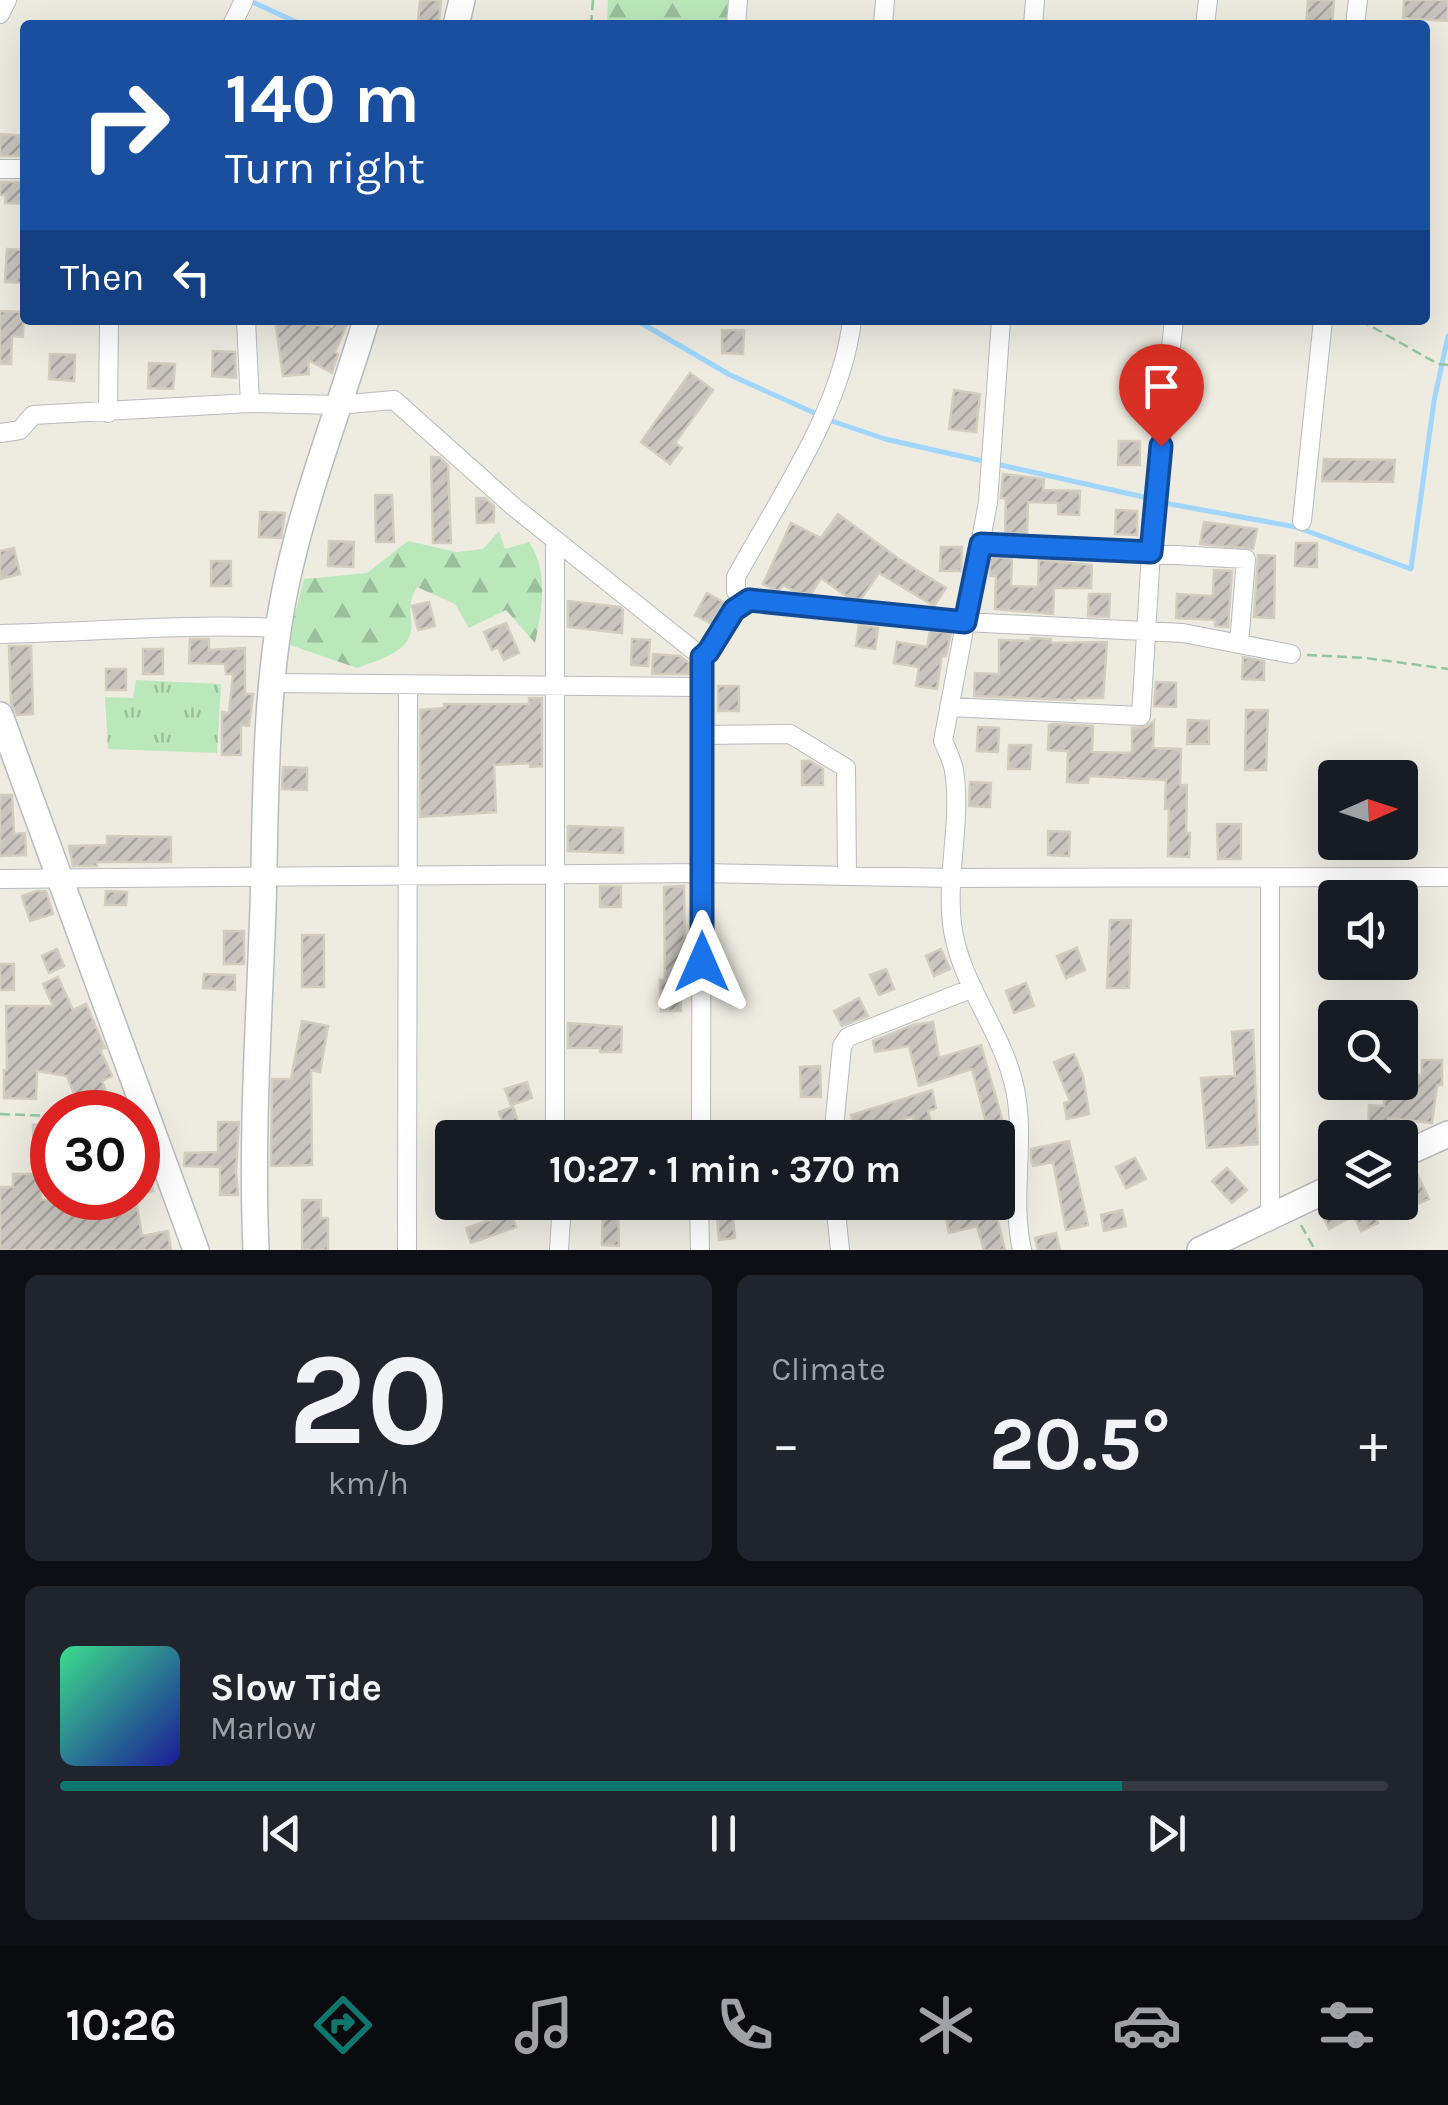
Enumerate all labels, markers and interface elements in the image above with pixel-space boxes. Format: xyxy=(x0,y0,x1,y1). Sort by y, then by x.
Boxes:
text: 140 m xyxy=(225,58,420,140)
icon: right xyxy=(60,60,190,190)
text: Turn right xyxy=(225,142,425,194)
icon: left xyxy=(164,250,219,305)
text: Then xyxy=(60,255,144,300)
pin xyxy=(1119,344,1204,447)
icon: arrive xyxy=(1134,359,1189,414)
north arrow xyxy=(1318,760,1418,860)
map controls xyxy=(1318,760,1418,1220)
button: sound xyxy=(1318,880,1418,980)
position arrow xyxy=(650,910,754,1014)
button: search xyxy=(1318,1000,1418,1100)
speed limit sign: 30 xyxy=(30,1090,160,1220)
button: layers xyxy=(1318,1120,1418,1220)
text: 10:27 · 1 min · 370 m xyxy=(549,1147,901,1192)
text: 20 xyxy=(288,1324,449,1476)
text: Climate xyxy=(772,1351,886,1388)
text: 20.5° xyxy=(989,1400,1171,1488)
text: − xyxy=(772,1412,800,1476)
text: + xyxy=(1359,1412,1388,1476)
text: km/h xyxy=(328,1465,409,1502)
text: Slow Tide xyxy=(210,1665,382,1710)
text: Marlow xyxy=(210,1710,316,1747)
icon: previous xyxy=(254,1806,309,1861)
icon: pause xyxy=(696,1806,751,1861)
icon: next xyxy=(1139,1806,1194,1861)
icon: directions xyxy=(308,1990,378,2060)
icon: music xyxy=(509,1990,579,2060)
icon: phone xyxy=(710,1990,780,2060)
icon: climate xyxy=(911,1990,981,2060)
icon: car xyxy=(1112,1990,1182,2060)
icon: filters xyxy=(1312,1990,1382,2060)
text: 10:26 xyxy=(65,1999,177,2051)

